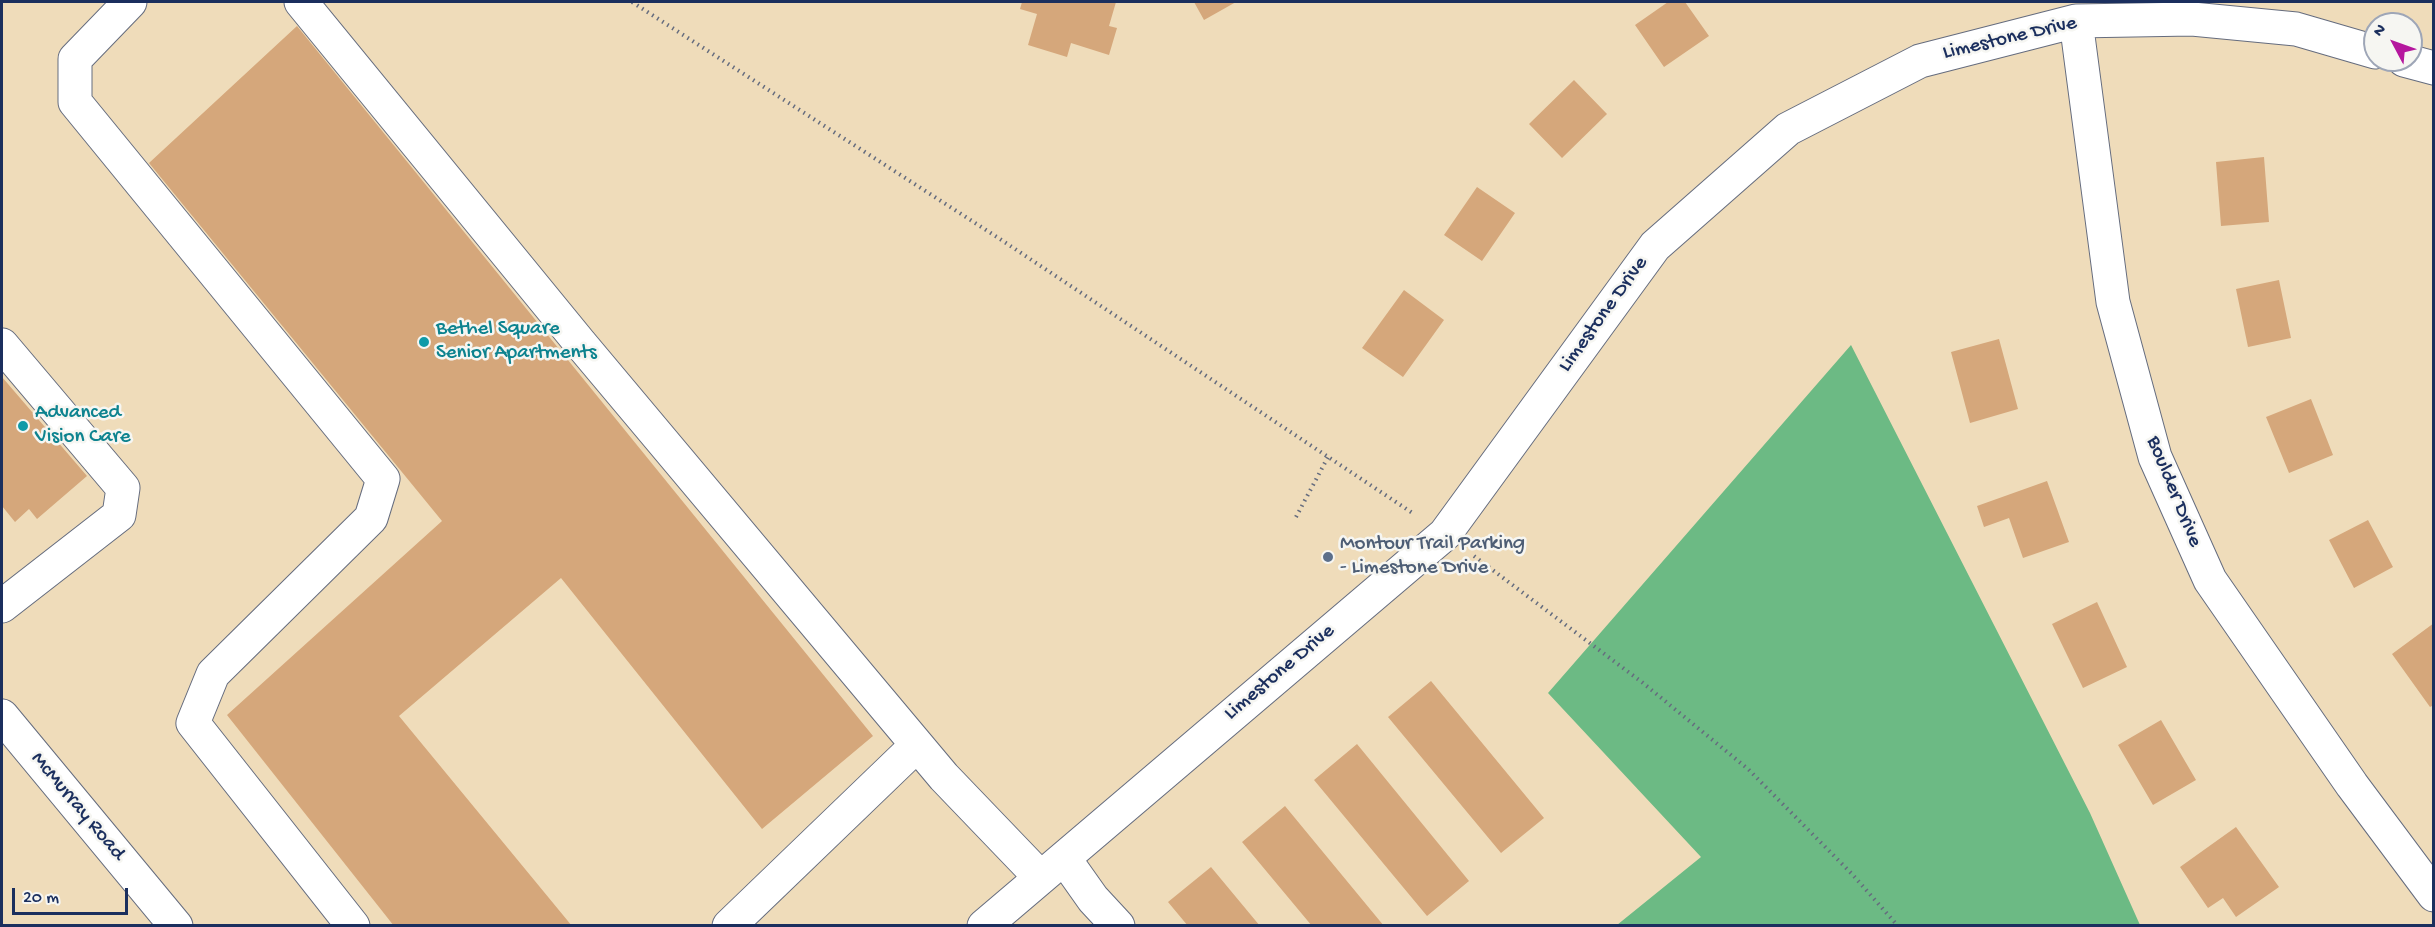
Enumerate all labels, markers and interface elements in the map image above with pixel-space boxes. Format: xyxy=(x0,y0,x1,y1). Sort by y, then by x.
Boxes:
street label: Limestone Drive xyxy=(1941,11,2079,67)
north arrow xyxy=(2363,12,2423,72)
text: N xyxy=(2370,21,2391,41)
street label: Limestone Drive xyxy=(1554,252,1654,378)
place label: Bethel Square Senior Apartments xyxy=(436,317,597,367)
marker: Bethel Square Senior Apartments xyxy=(417,335,431,349)
place label: Advanced Vision Care xyxy=(35,401,131,451)
marker: Advanced Vision Care xyxy=(16,419,30,433)
street label: Boulder Drive xyxy=(2139,433,2207,551)
place label: Montour Trail Parking - Limestone Drive xyxy=(1340,532,1525,582)
marker: Montour Trail Parking - Limestone Drive xyxy=(1321,550,1335,564)
street label: Limestone Drive xyxy=(1220,619,1340,727)
street label: McMurray Road xyxy=(24,748,130,866)
scale bar xyxy=(15,876,130,914)
text: 20 m xyxy=(23,888,59,909)

